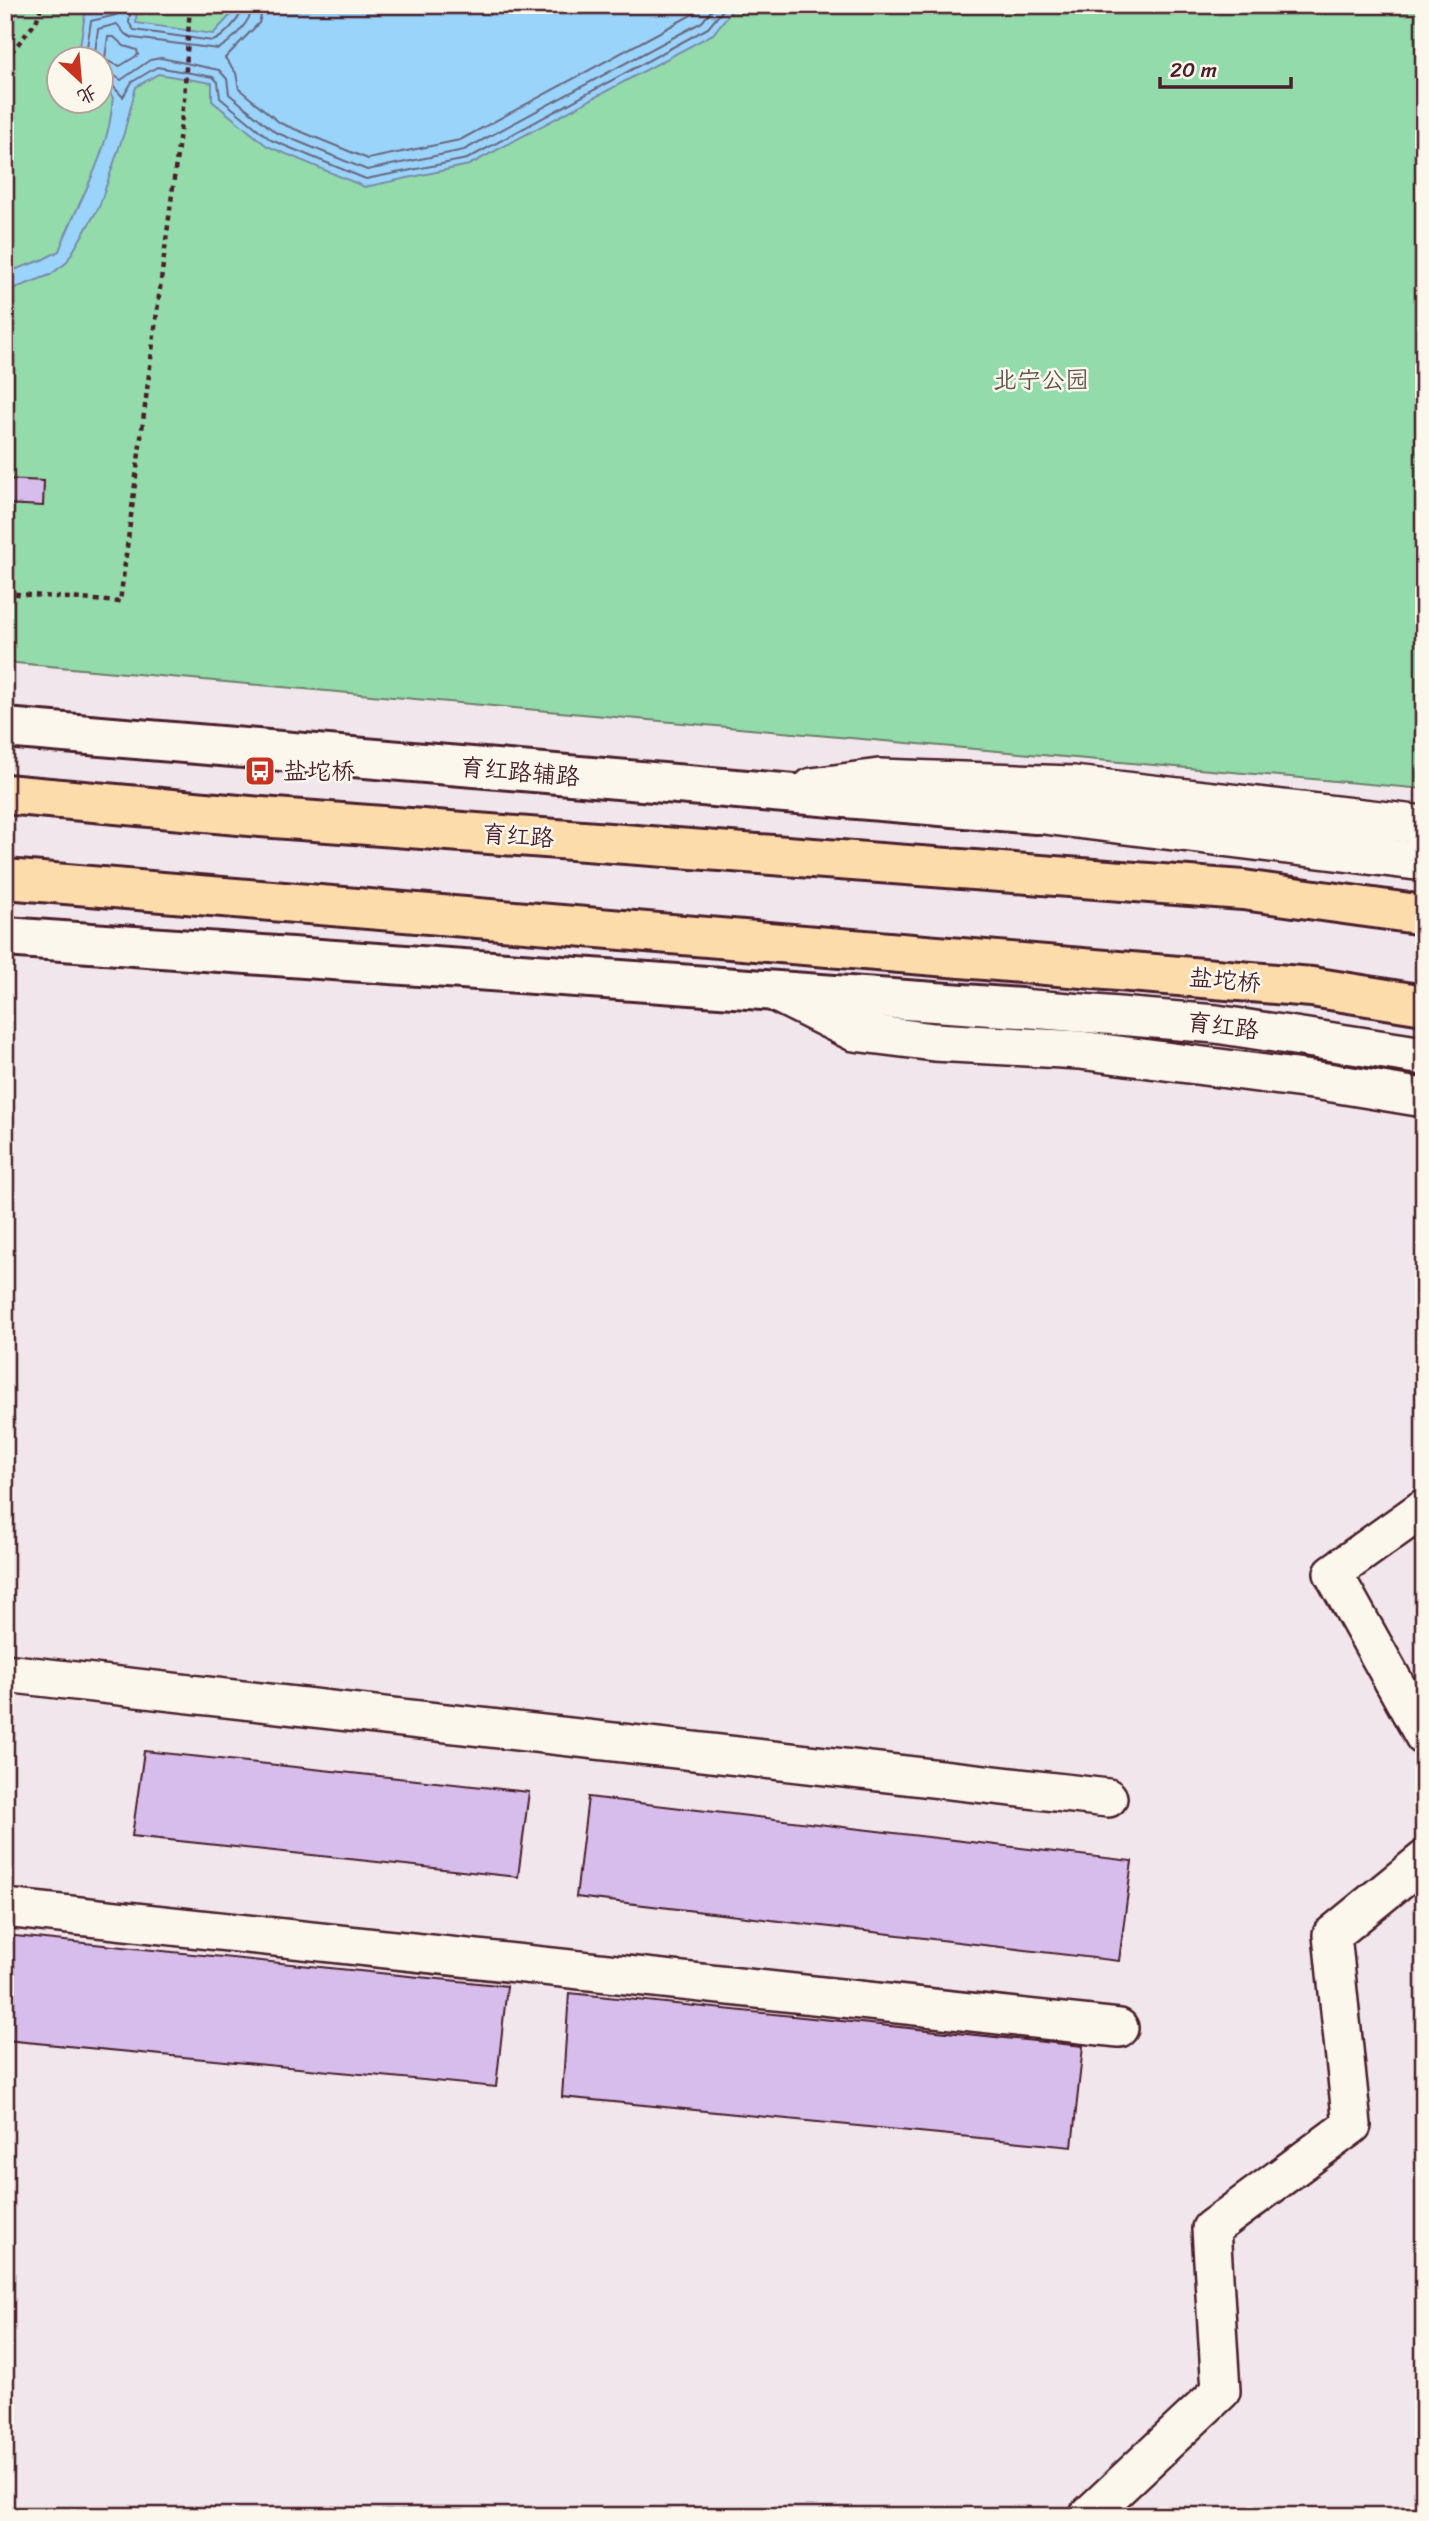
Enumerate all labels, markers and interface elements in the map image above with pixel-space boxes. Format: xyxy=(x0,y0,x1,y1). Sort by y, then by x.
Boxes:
north arrow xyxy=(46,46,116,116)
scale bar xyxy=(1160,46,1291,90)
text: 20 m xyxy=(1170,51,1217,89)
text: 北 xyxy=(71,76,103,114)
park label: 北宁公园 xyxy=(993,359,1089,401)
street label: 育红路辅路 xyxy=(458,746,582,798)
place label: 盐坨桥 xyxy=(283,750,355,792)
bus stop icon: 盐坨桥 xyxy=(243,754,277,788)
street label: 育红路 xyxy=(481,813,555,859)
street label: 盐坨桥 xyxy=(1187,956,1263,1004)
street label: 育红路 xyxy=(1185,1001,1261,1051)

